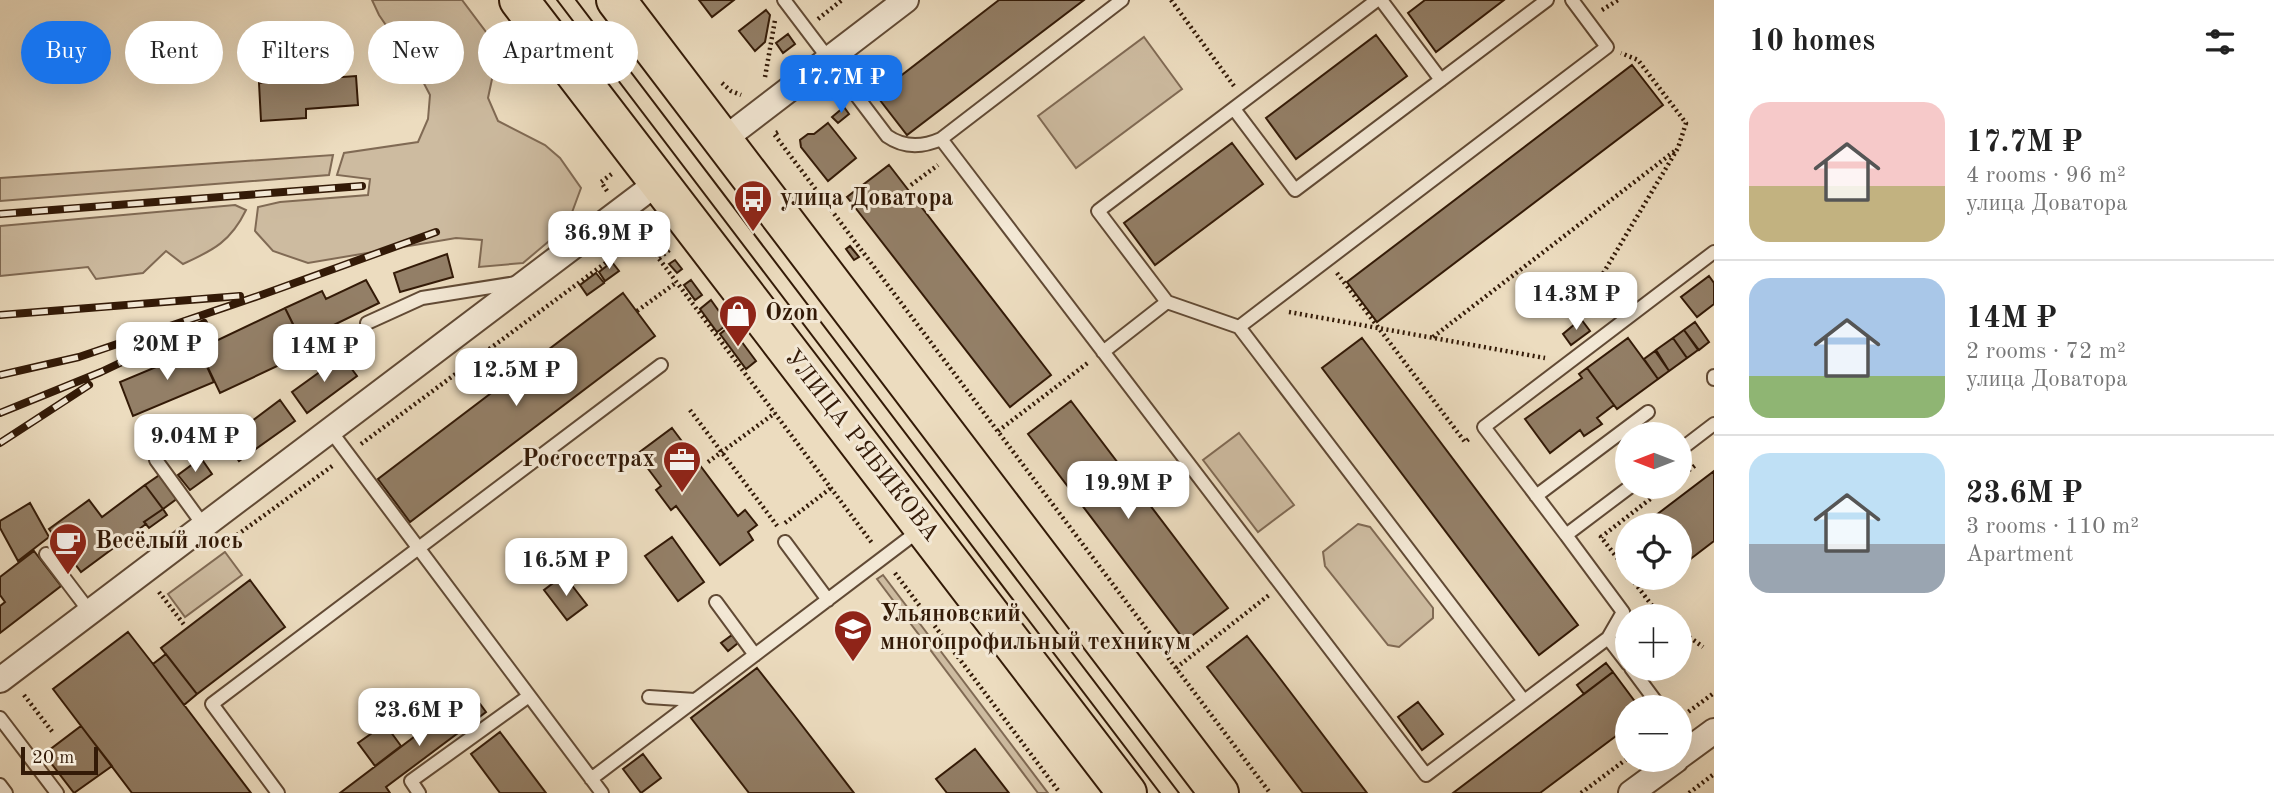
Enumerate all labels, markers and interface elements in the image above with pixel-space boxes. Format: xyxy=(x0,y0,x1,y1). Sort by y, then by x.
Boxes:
chip: Buy xyxy=(21,21,111,84)
chip: Rent xyxy=(125,21,223,84)
chip: Filters xyxy=(237,21,354,84)
chip: New xyxy=(368,21,464,84)
chip: Apartment xyxy=(478,21,638,84)
icon: filters xyxy=(2201,23,2239,61)
text: 10 homes xyxy=(1749,27,1875,57)
pin: 17.7M ₽ xyxy=(776,55,906,115)
text: 17.7M ₽ xyxy=(796,66,886,89)
text: 17.7M ₽ xyxy=(1966,128,2083,158)
icon: home xyxy=(1805,130,1889,214)
text: 4 rooms · 96 m² xyxy=(1966,164,2126,187)
bus stop icon: улица Доватора xyxy=(732,178,774,233)
place label: улица Доватора xyxy=(780,187,953,211)
text: улица Доватора xyxy=(1966,192,2128,215)
pin: 36.9M ₽ xyxy=(544,212,674,271)
text: 36.9M ₽ xyxy=(564,222,654,245)
pin: 14.3M ₽ xyxy=(1511,272,1641,332)
text: 14.3M ₽ xyxy=(1531,283,1621,306)
shop icon: Ozon xyxy=(717,293,759,348)
place label: Ozon xyxy=(765,302,819,326)
text: 14M ₽ xyxy=(1966,304,2057,334)
icon: home xyxy=(1805,306,1889,390)
pin: 20M ₽ xyxy=(118,322,216,382)
pin: 14M ₽ xyxy=(275,324,373,384)
text: 20M ₽ xyxy=(132,333,202,356)
text: 14M ₽ xyxy=(289,335,359,358)
text: 2 rooms · 72 m² xyxy=(1966,340,2126,363)
street label: УЛИЦА РЯБИКОВА xyxy=(779,346,943,546)
pin: 12.5M ₽ xyxy=(451,348,581,408)
text: 12.5M ₽ xyxy=(471,359,561,382)
text: улица Доватора xyxy=(1966,368,2128,391)
pin: 9.04M ₽ xyxy=(130,414,260,474)
north arrow xyxy=(1615,422,1692,499)
map controls xyxy=(1615,422,1692,772)
text: 9.04M ₽ xyxy=(150,425,240,448)
office icon: Росгосстрах xyxy=(661,439,703,494)
place label: Росгосстрах xyxy=(522,448,655,472)
pin: 19.9M ₽ xyxy=(1063,462,1193,521)
text: 19.9M ₽ xyxy=(1083,472,1173,495)
text: 23.6M ₽ xyxy=(1966,479,2083,509)
icon: home xyxy=(1805,481,1889,565)
button: locate xyxy=(1615,513,1692,590)
text: 3 rooms · 110 m² xyxy=(1966,515,2139,538)
cafe icon: Весёлый лось xyxy=(47,521,89,576)
place label: Весёлый лось xyxy=(95,530,243,554)
pin: 16.5M ₽ xyxy=(501,538,631,598)
text: Apartment xyxy=(1966,543,2074,566)
text: 16.5M ₽ xyxy=(521,549,611,572)
place label: Ульяновский многопрофильный техникум xyxy=(880,603,1191,655)
button: + xyxy=(1615,604,1692,681)
school or university icon: Ульяновский многопрофильный техникум xyxy=(832,608,874,663)
pin: 23.6M ₽ xyxy=(354,688,484,748)
button: − xyxy=(1615,695,1692,772)
text: 23.6M ₽ xyxy=(374,699,464,722)
scale bar xyxy=(21,744,98,776)
text: 20 m xyxy=(32,749,74,768)

